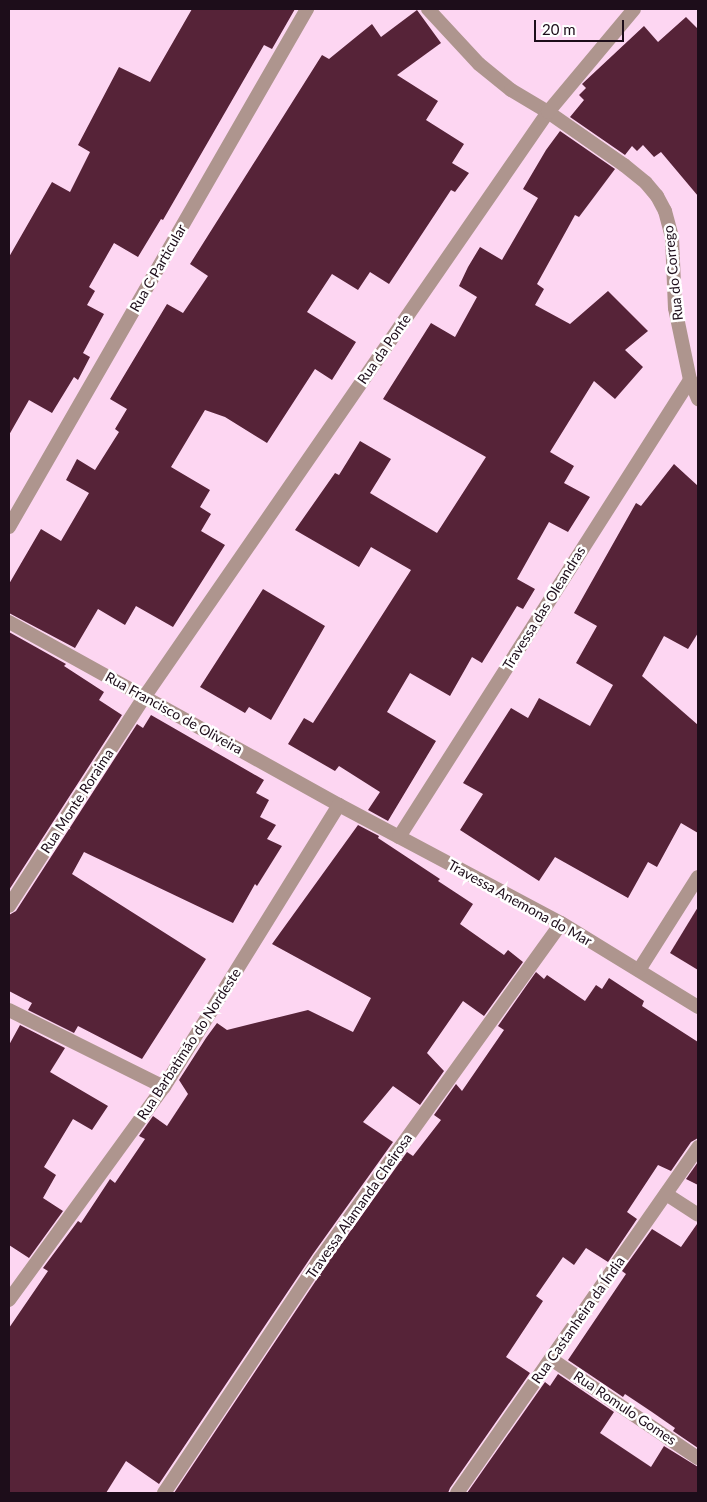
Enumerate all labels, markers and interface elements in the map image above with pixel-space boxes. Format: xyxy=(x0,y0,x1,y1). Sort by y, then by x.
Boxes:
scale bar xyxy=(537,10,627,42)
text: 20 m xyxy=(542,20,576,38)
street label: Rua C Particular xyxy=(126,221,190,315)
street label: Rua do Corrego xyxy=(660,225,686,321)
street label: Rua da Ponte xyxy=(354,311,414,387)
street label: Travessa das Oleandras xyxy=(499,543,589,673)
street label: Rua Francisco de Oliveira xyxy=(102,668,246,758)
street label: Rua Monte Roraima xyxy=(37,746,117,856)
street label: Travessa Anemona do Mar xyxy=(445,856,595,950)
street label: Rua Barbatimão do Nordeste xyxy=(134,965,244,1123)
street label: Travessa Alamanda Cheirosa xyxy=(302,1130,416,1282)
street label: Rua Castanheira da Índia xyxy=(528,1253,628,1387)
street label: Rua Romulo Gomes xyxy=(570,1367,680,1449)

